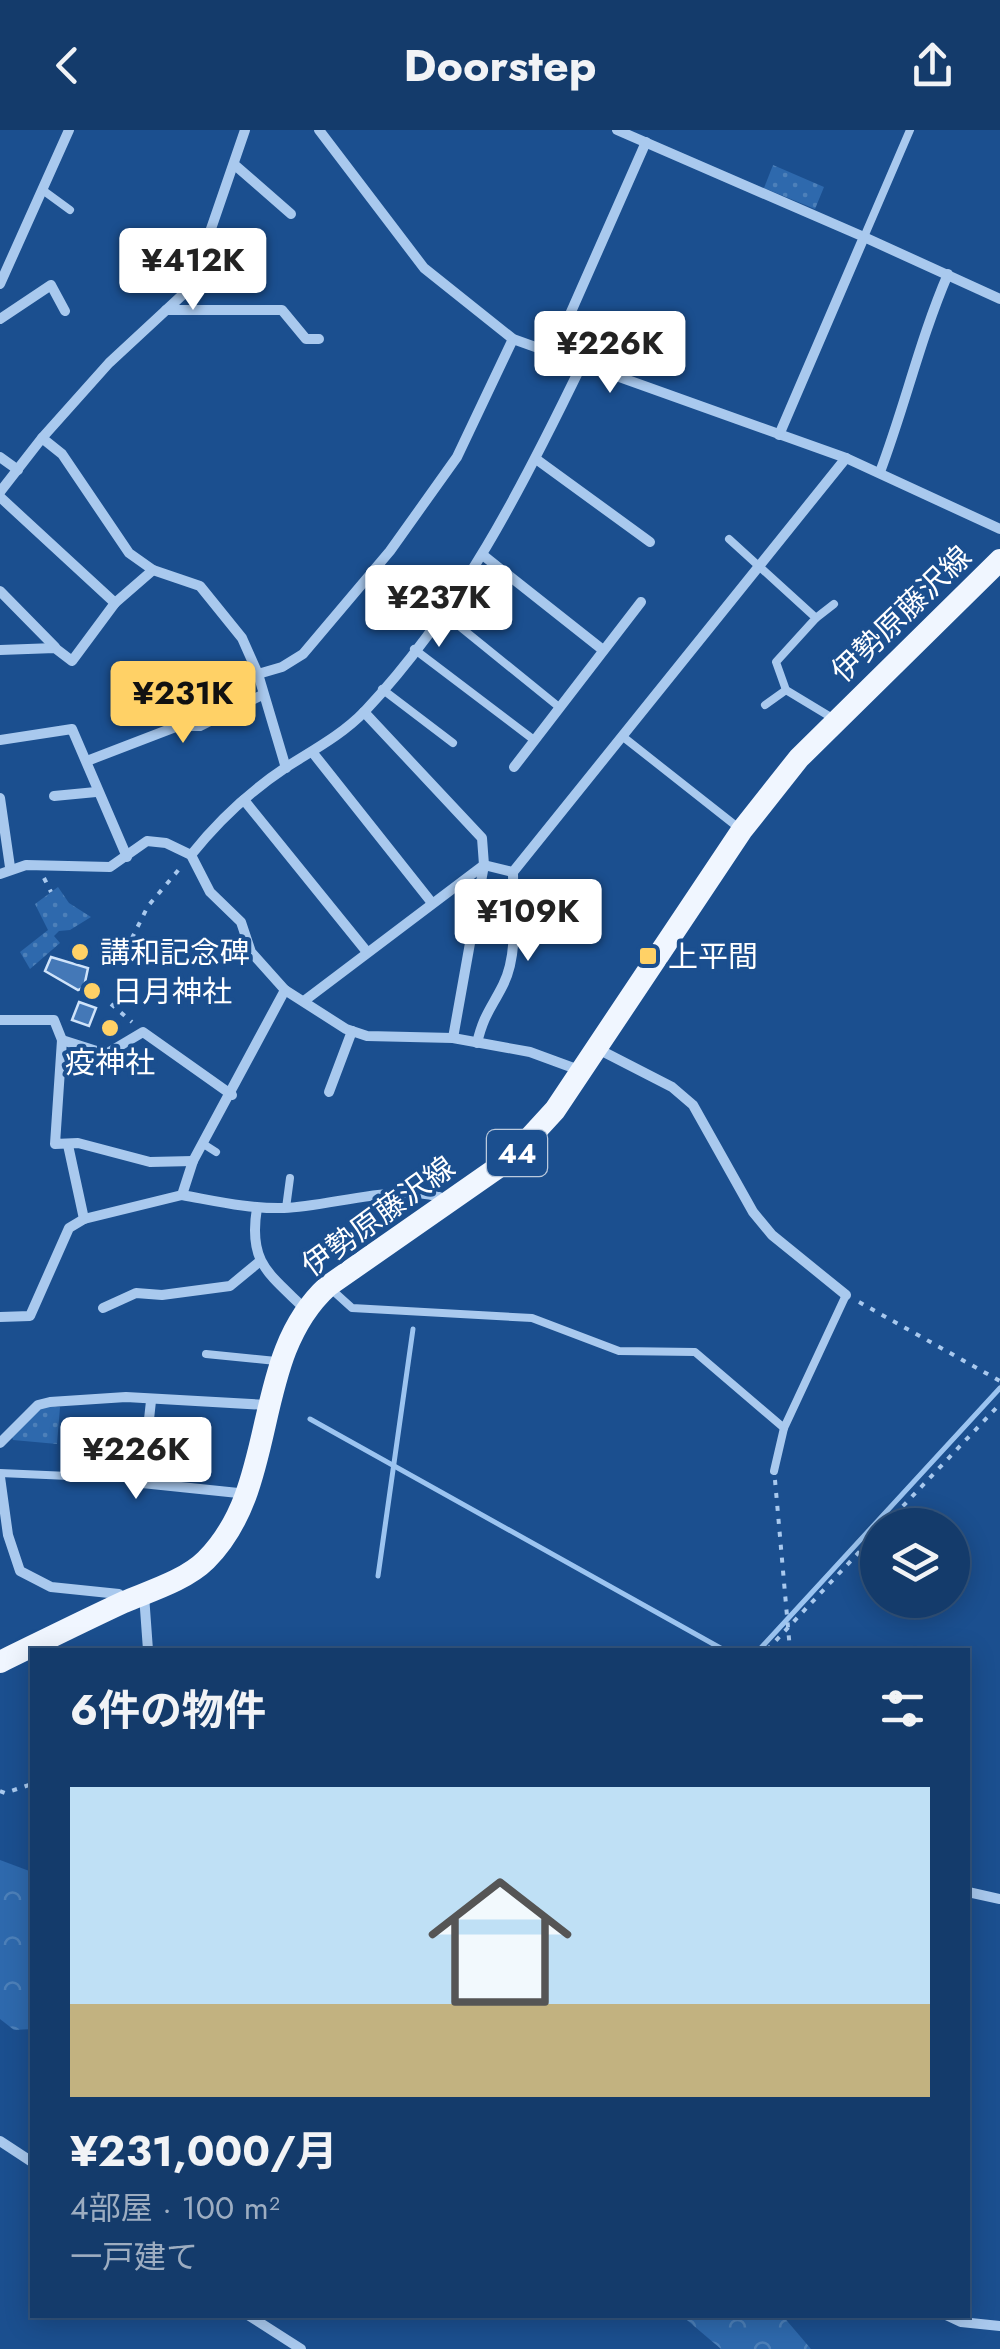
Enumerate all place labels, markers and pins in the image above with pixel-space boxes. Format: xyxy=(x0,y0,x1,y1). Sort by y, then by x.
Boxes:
pin: ¥412K xyxy=(123,228,263,313)
pin: ¥226K xyxy=(540,311,680,396)
pin: ¥237K xyxy=(369,565,509,650)
pin: ¥231K xyxy=(113,661,253,746)
pin: ¥109K xyxy=(458,879,598,964)
place label: 講和記念碑 xyxy=(100,931,250,974)
place label: 上平間 xyxy=(668,935,758,978)
marker: 講和記念碑 xyxy=(69,941,91,963)
marker: 上平間 xyxy=(637,945,659,967)
place label: 日月神社 xyxy=(112,970,232,1013)
marker: 日月神社 xyxy=(81,980,103,1002)
marker: 疫神社 xyxy=(99,1017,121,1039)
place label: 疫神社 xyxy=(65,1041,155,1084)
pin: ¥226K xyxy=(66,1417,206,1502)

